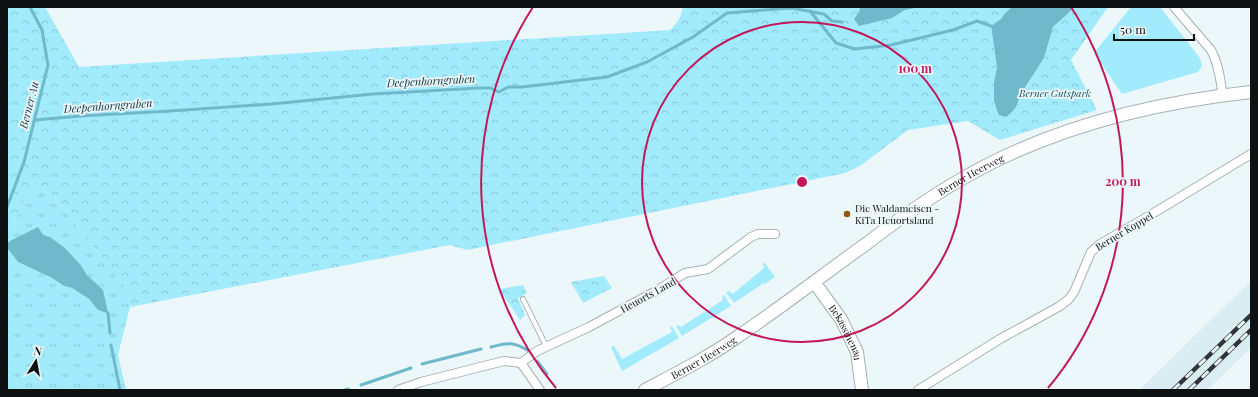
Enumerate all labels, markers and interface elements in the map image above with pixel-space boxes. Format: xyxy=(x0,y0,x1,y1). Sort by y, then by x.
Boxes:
scale bar xyxy=(1114,16,1194,42)
text: 50 m xyxy=(1120,21,1146,37)
text: 100 m xyxy=(898,60,932,76)
water label: Deepenhorngraben xyxy=(385,71,476,90)
water label: Berner Au xyxy=(15,80,42,131)
park label: Berner Gutspark xyxy=(1018,86,1091,100)
water label: Deepenhorngraben xyxy=(62,95,153,116)
street label: Berner Heerweg xyxy=(935,151,1007,199)
text: 200 m xyxy=(1105,173,1141,189)
centre of rings xyxy=(795,175,809,189)
place label: Die Waldameisen - KiTa Heuortsland xyxy=(855,201,939,227)
street label: Berner Koppel xyxy=(1093,208,1156,254)
marker: Die Waldameisen - KiTa Heuortsland xyxy=(842,209,852,219)
street label: Heuorts Land xyxy=(618,274,678,316)
street label: Bekassinenau xyxy=(826,302,865,361)
street label: Berner Heerweg xyxy=(668,332,740,382)
north arrow xyxy=(16,341,56,381)
text: N xyxy=(33,343,43,359)

